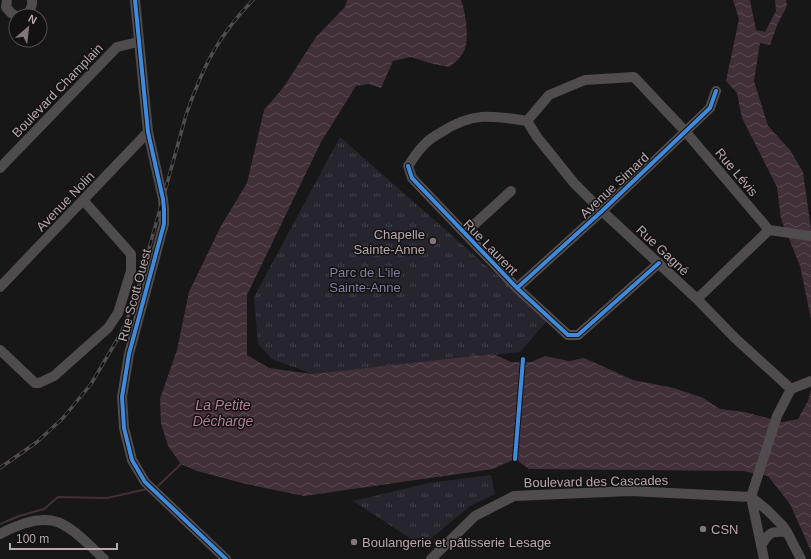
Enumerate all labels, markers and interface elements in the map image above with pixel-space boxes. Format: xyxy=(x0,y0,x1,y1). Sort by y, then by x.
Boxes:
north arrow xyxy=(8,8,48,48)
text: N xyxy=(26,12,39,26)
street label: Boulevard Champlain xyxy=(9,40,106,140)
street label: Rue Lévis xyxy=(712,145,761,200)
street label: Avenue Simard xyxy=(577,150,652,221)
street label: Avenue Nolin xyxy=(33,168,98,234)
street label: Rue Laurent xyxy=(460,216,521,279)
street label: Rue Gagné xyxy=(633,222,692,279)
place label: Chapelle Sainte-Anne xyxy=(353,227,425,257)
marker: Chapelle Sainte-Anne xyxy=(428,236,438,246)
street label: Rue Scott Ouest xyxy=(115,247,154,343)
park label: Parc de L'ile Sainte-Anne xyxy=(329,265,401,295)
water label: La Petite Décharge xyxy=(193,397,254,429)
street label: Boulevard des Cascades xyxy=(524,473,669,490)
place label: CSN xyxy=(711,522,738,537)
marker: CSN xyxy=(698,524,708,534)
scale bar xyxy=(10,525,117,551)
text: 100 m xyxy=(16,532,49,546)
place label: Boulangerie et pâtisserie Lesage xyxy=(362,535,551,550)
marker: Boulangerie et pâtisserie Lesage xyxy=(349,537,359,547)

